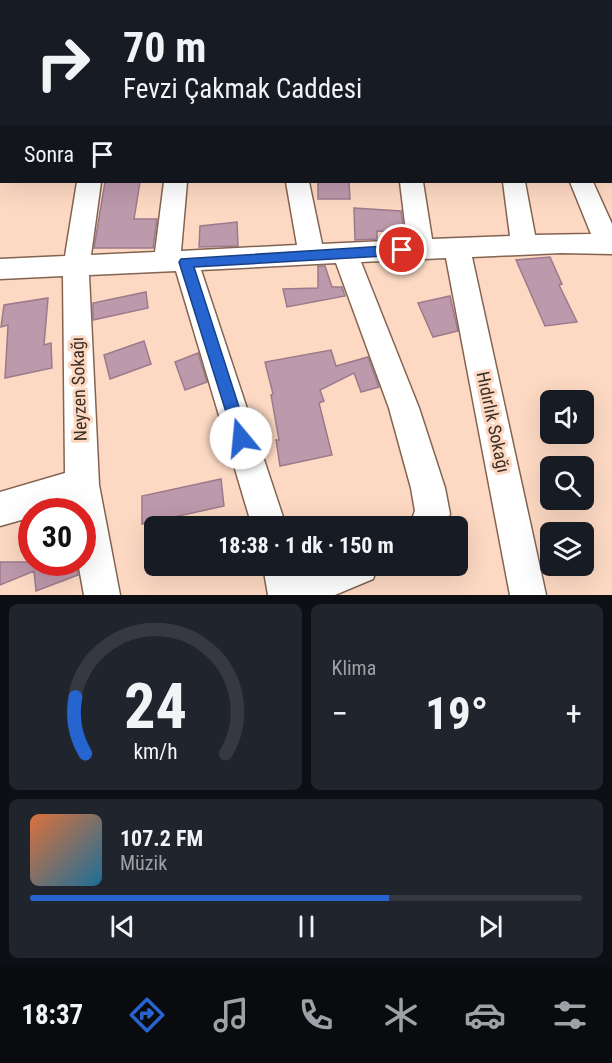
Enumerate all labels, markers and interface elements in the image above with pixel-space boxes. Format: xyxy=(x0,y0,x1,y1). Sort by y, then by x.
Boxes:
text: 70 m xyxy=(123,23,206,72)
icon: right xyxy=(24,24,102,102)
text: Fevzi Çakmak Caddesi xyxy=(123,73,362,105)
icon: arrive xyxy=(86,138,119,171)
text: Sonra xyxy=(24,142,74,167)
pin xyxy=(376,224,427,275)
icon: arrive xyxy=(385,233,418,266)
street label: Neyzen Sokağı xyxy=(66,337,91,441)
street label: Hıdırlık Sokağı xyxy=(473,369,514,474)
map controls xyxy=(540,390,594,576)
button: sound xyxy=(540,390,594,444)
position arrow xyxy=(209,406,273,470)
button: search xyxy=(540,456,594,510)
speed limit sign: 30 xyxy=(18,498,96,576)
button: layers xyxy=(540,522,594,576)
text: 18:38 · 1 dk · 150 m xyxy=(218,533,394,558)
text: Klima xyxy=(332,656,376,680)
text: 24 xyxy=(124,670,187,743)
text: 19° xyxy=(425,687,488,740)
text: − xyxy=(332,694,348,733)
text: + xyxy=(566,694,582,733)
text: km/h xyxy=(133,739,177,764)
text: 107.2 FM xyxy=(120,826,203,851)
text: Müzik xyxy=(120,851,167,875)
icon: previous xyxy=(106,910,139,943)
icon: pause xyxy=(290,910,323,943)
icon: next xyxy=(474,910,507,943)
icon: directions xyxy=(126,994,168,1036)
icon: music xyxy=(210,994,252,1036)
icon: phone xyxy=(295,994,337,1036)
icon: climate xyxy=(380,994,422,1036)
icon: car xyxy=(464,994,506,1036)
icon: filters xyxy=(549,994,591,1036)
text: 18:37 xyxy=(21,999,83,1031)

